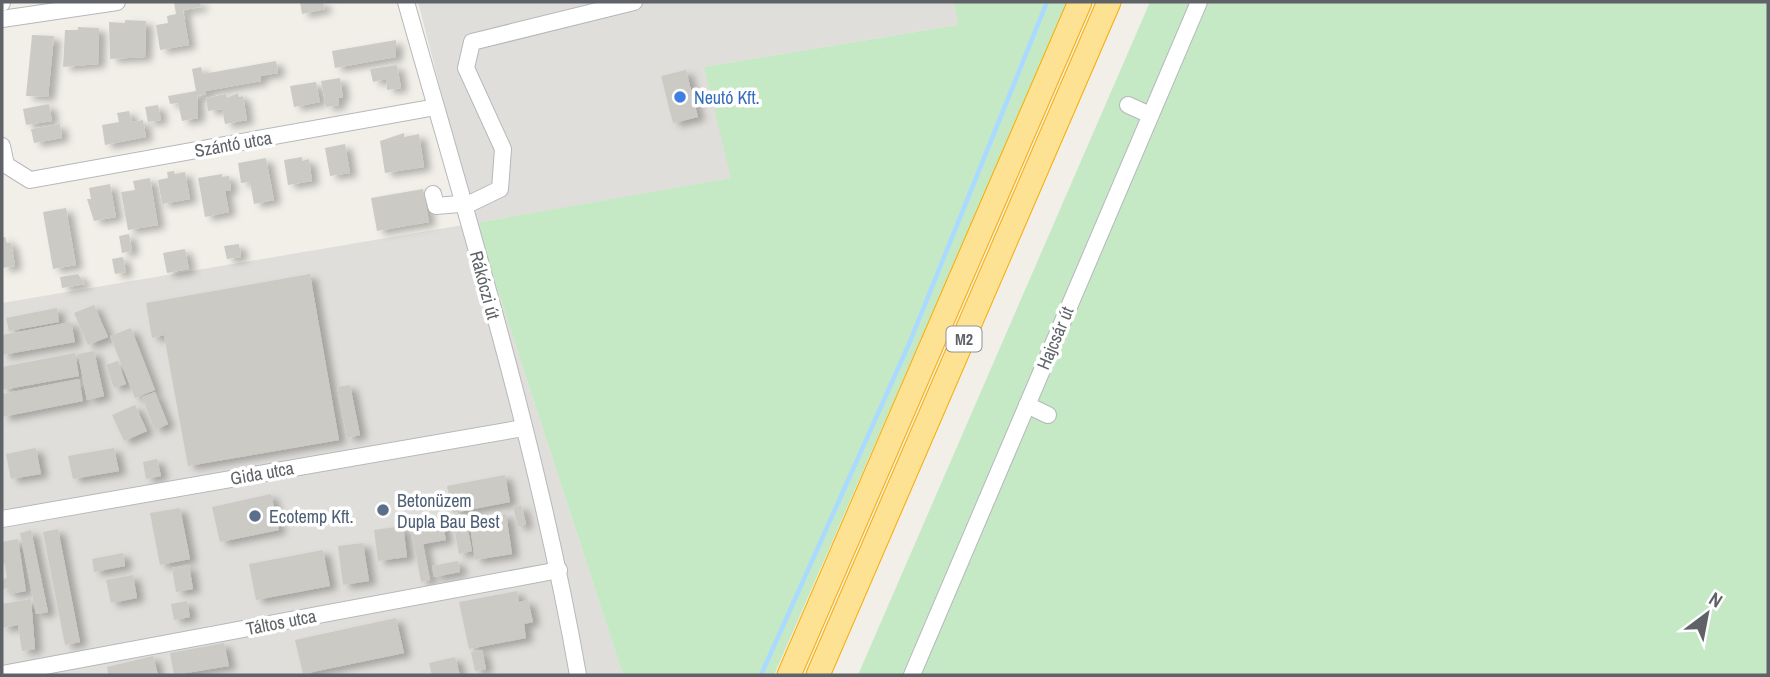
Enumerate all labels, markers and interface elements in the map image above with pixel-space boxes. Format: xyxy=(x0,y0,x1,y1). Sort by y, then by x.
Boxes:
place label: Neutó Kft. xyxy=(694,85,760,110)
marker: Neutó Kft. xyxy=(672,89,688,105)
street label: Szántó utca xyxy=(192,125,274,163)
street label: Rákóczi út xyxy=(464,248,506,322)
street label: Hajcsár út xyxy=(1031,303,1079,373)
road number: M2 xyxy=(946,326,982,352)
street label: Gida utca xyxy=(228,455,296,491)
place label: Betonüzem Dupla Bau Best xyxy=(397,488,500,534)
marker: Betonüzem Dupla Bau Best xyxy=(375,502,391,518)
place label: Ecotemp Kft. xyxy=(269,504,354,529)
marker: Ecotemp Kft. xyxy=(247,508,263,524)
north arrow xyxy=(1672,579,1742,649)
text: N xyxy=(1704,586,1728,614)
street label: Táltos utca xyxy=(244,603,318,641)

